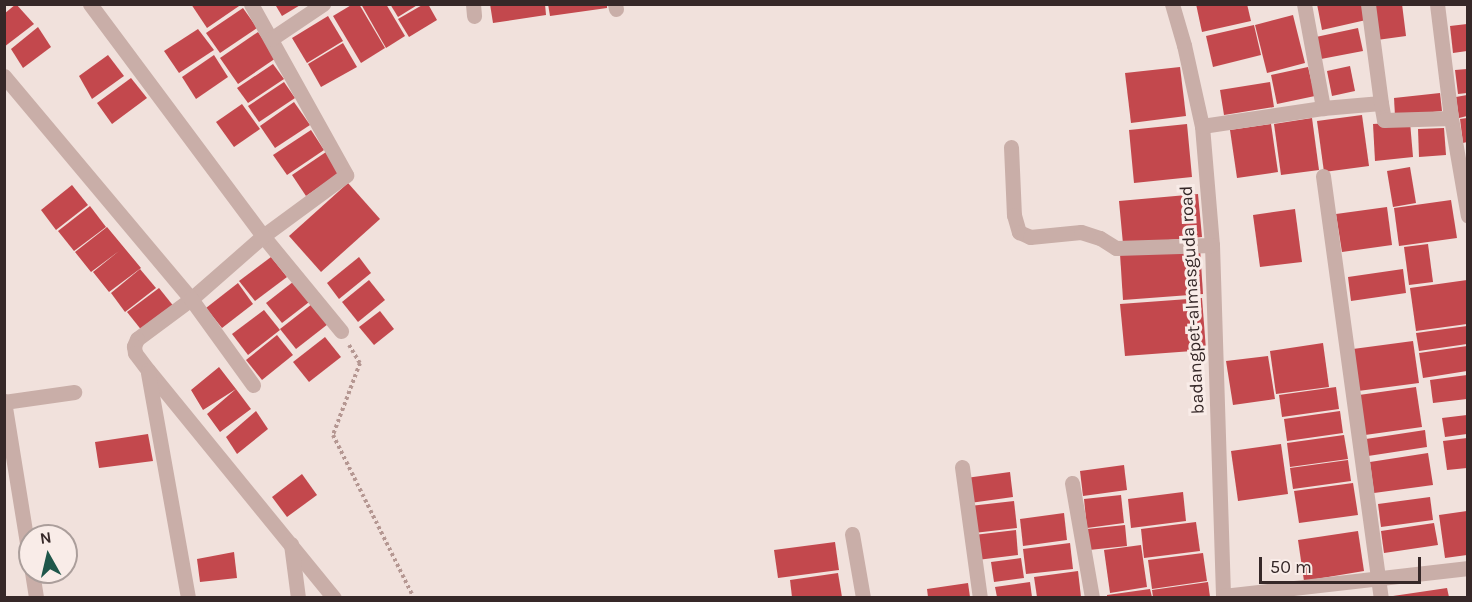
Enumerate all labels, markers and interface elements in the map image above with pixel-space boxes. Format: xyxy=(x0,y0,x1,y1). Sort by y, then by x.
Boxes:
street label: badangpet-almasguda road xyxy=(1175,185,1209,415)
north arrow xyxy=(18,524,78,584)
text: N xyxy=(39,527,53,548)
scale bar xyxy=(1262,545,1424,583)
text: 50 m xyxy=(1270,556,1312,578)

